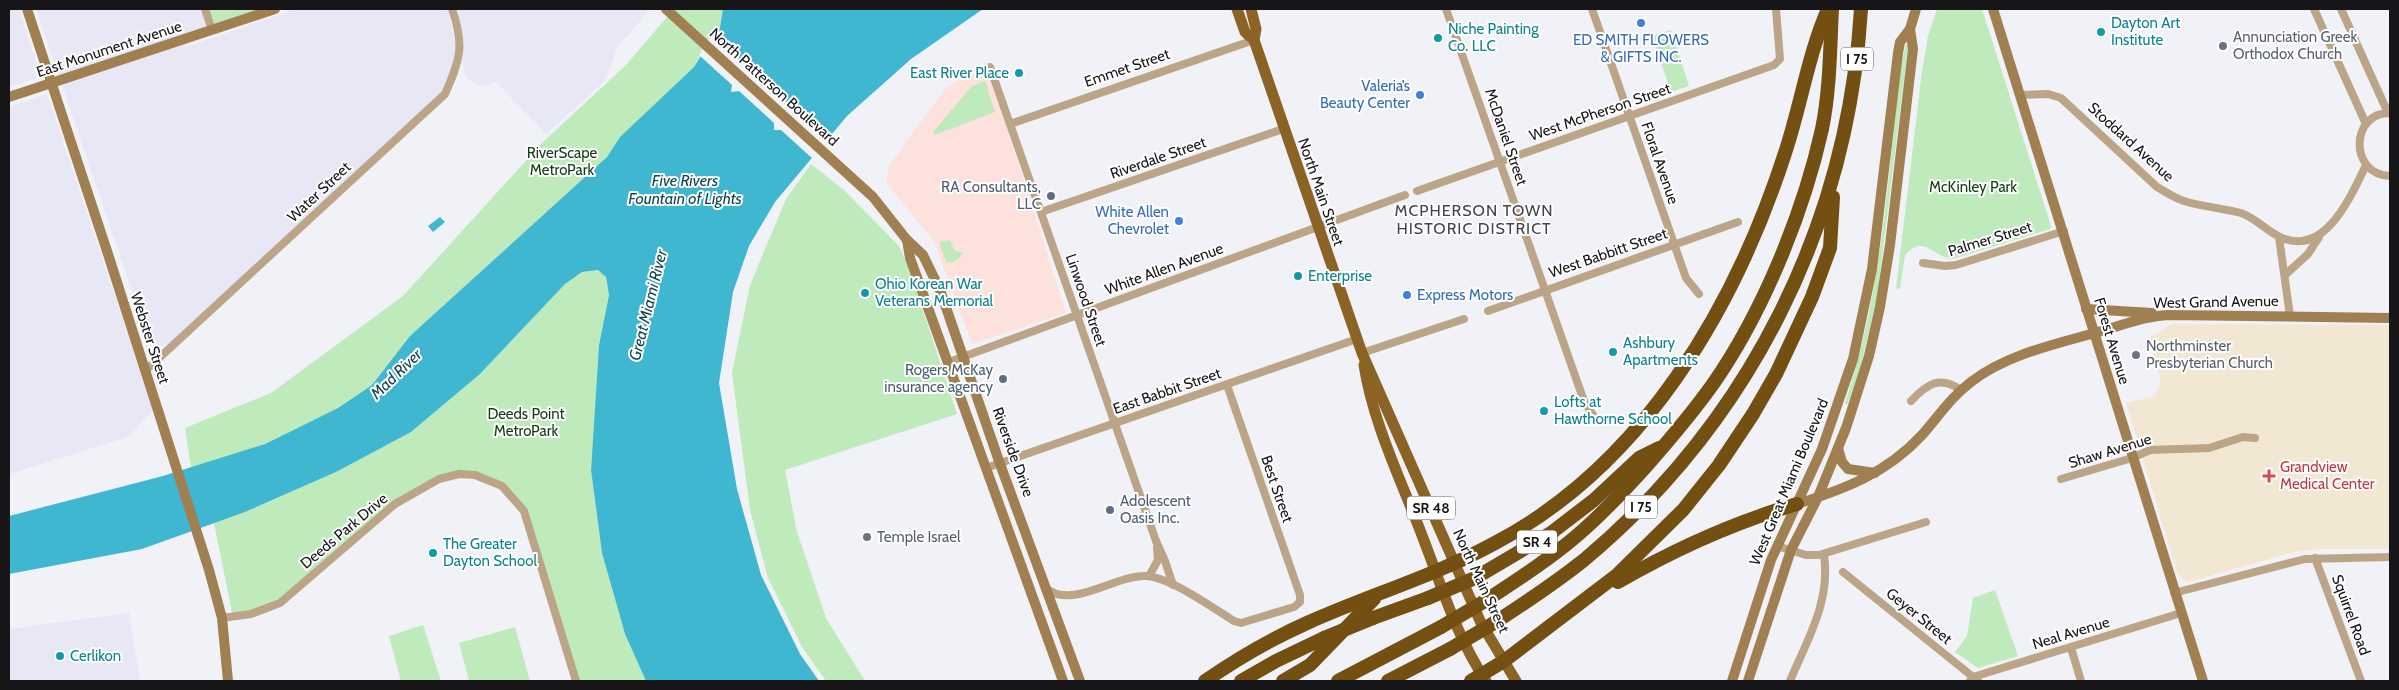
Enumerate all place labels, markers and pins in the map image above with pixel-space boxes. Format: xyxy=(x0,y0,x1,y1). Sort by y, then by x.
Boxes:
place label: Dayton Art Institute xyxy=(2111,14,2180,49)
marker: ED SMITH FLOWERS & GIFTS INC. xyxy=(1635,17,1647,29)
place label: Niche Painting Co. LLC xyxy=(1448,20,1539,55)
marker: Dayton Art Institute xyxy=(2095,26,2107,38)
place label: Annunciation Greek Orthodox Church xyxy=(2233,28,2357,63)
place label: ED SMITH FLOWERS & GIFTS INC. xyxy=(1573,31,1709,66)
marker: Niche Painting Co. LLC xyxy=(1432,32,1444,44)
marker: Annunciation Greek Orthodox Church xyxy=(2217,40,2229,52)
place label: East River Place xyxy=(910,64,1009,82)
marker: East River Place xyxy=(1013,67,1025,79)
place label: Valeria’s Beauty Center xyxy=(1320,77,1410,112)
marker: Valeria’s Beauty Center xyxy=(1414,89,1426,101)
place label: RA Consultants, LLC xyxy=(941,178,1041,213)
marker: RA Consultants, LLC xyxy=(1045,190,1057,202)
place label: White Allen Chevrolet xyxy=(1095,203,1169,238)
marker: White Allen Chevrolet xyxy=(1173,215,1185,227)
place label: Enterprise xyxy=(1308,267,1372,285)
marker: Enterprise xyxy=(1292,270,1304,282)
place label: Ohio Korean War Veterans Memorial xyxy=(875,275,994,310)
place label: Express Motors xyxy=(1417,286,1513,304)
marker: Ohio Korean War Veterans Memorial xyxy=(859,287,871,299)
marker: Express Motors xyxy=(1401,289,1413,301)
place label: Ashbury Apartments xyxy=(1623,334,1698,369)
place label: Northminster Presbyterian Church xyxy=(2146,337,2273,372)
marker: Ashbury Apartments xyxy=(1607,346,1619,358)
marker: Northminster Presbyterian Church xyxy=(2130,349,2142,361)
place label: Rogers McKay insurance agency xyxy=(884,361,993,396)
marker: Rogers McKay insurance agency xyxy=(997,373,1009,385)
place label: Lofts at Hawthorne School xyxy=(1554,393,1672,428)
marker: Lofts at Hawthorne School xyxy=(1538,405,1550,417)
place label: Grandview Medical Center xyxy=(2280,458,2375,493)
marker: Grandview Medical Center xyxy=(2262,469,2276,483)
place label: Adolescent Oasis Inc. xyxy=(1120,492,1191,527)
marker: Adolescent Oasis Inc. xyxy=(1104,504,1116,516)
place label: Temple Israel xyxy=(877,528,961,546)
marker: Temple Israel xyxy=(861,531,873,543)
place label: The Greater Dayton School xyxy=(443,535,537,570)
marker: The Greater Dayton School xyxy=(427,547,439,559)
place label: Cerlikon xyxy=(70,647,121,665)
marker: Cerlikon xyxy=(54,650,66,662)

